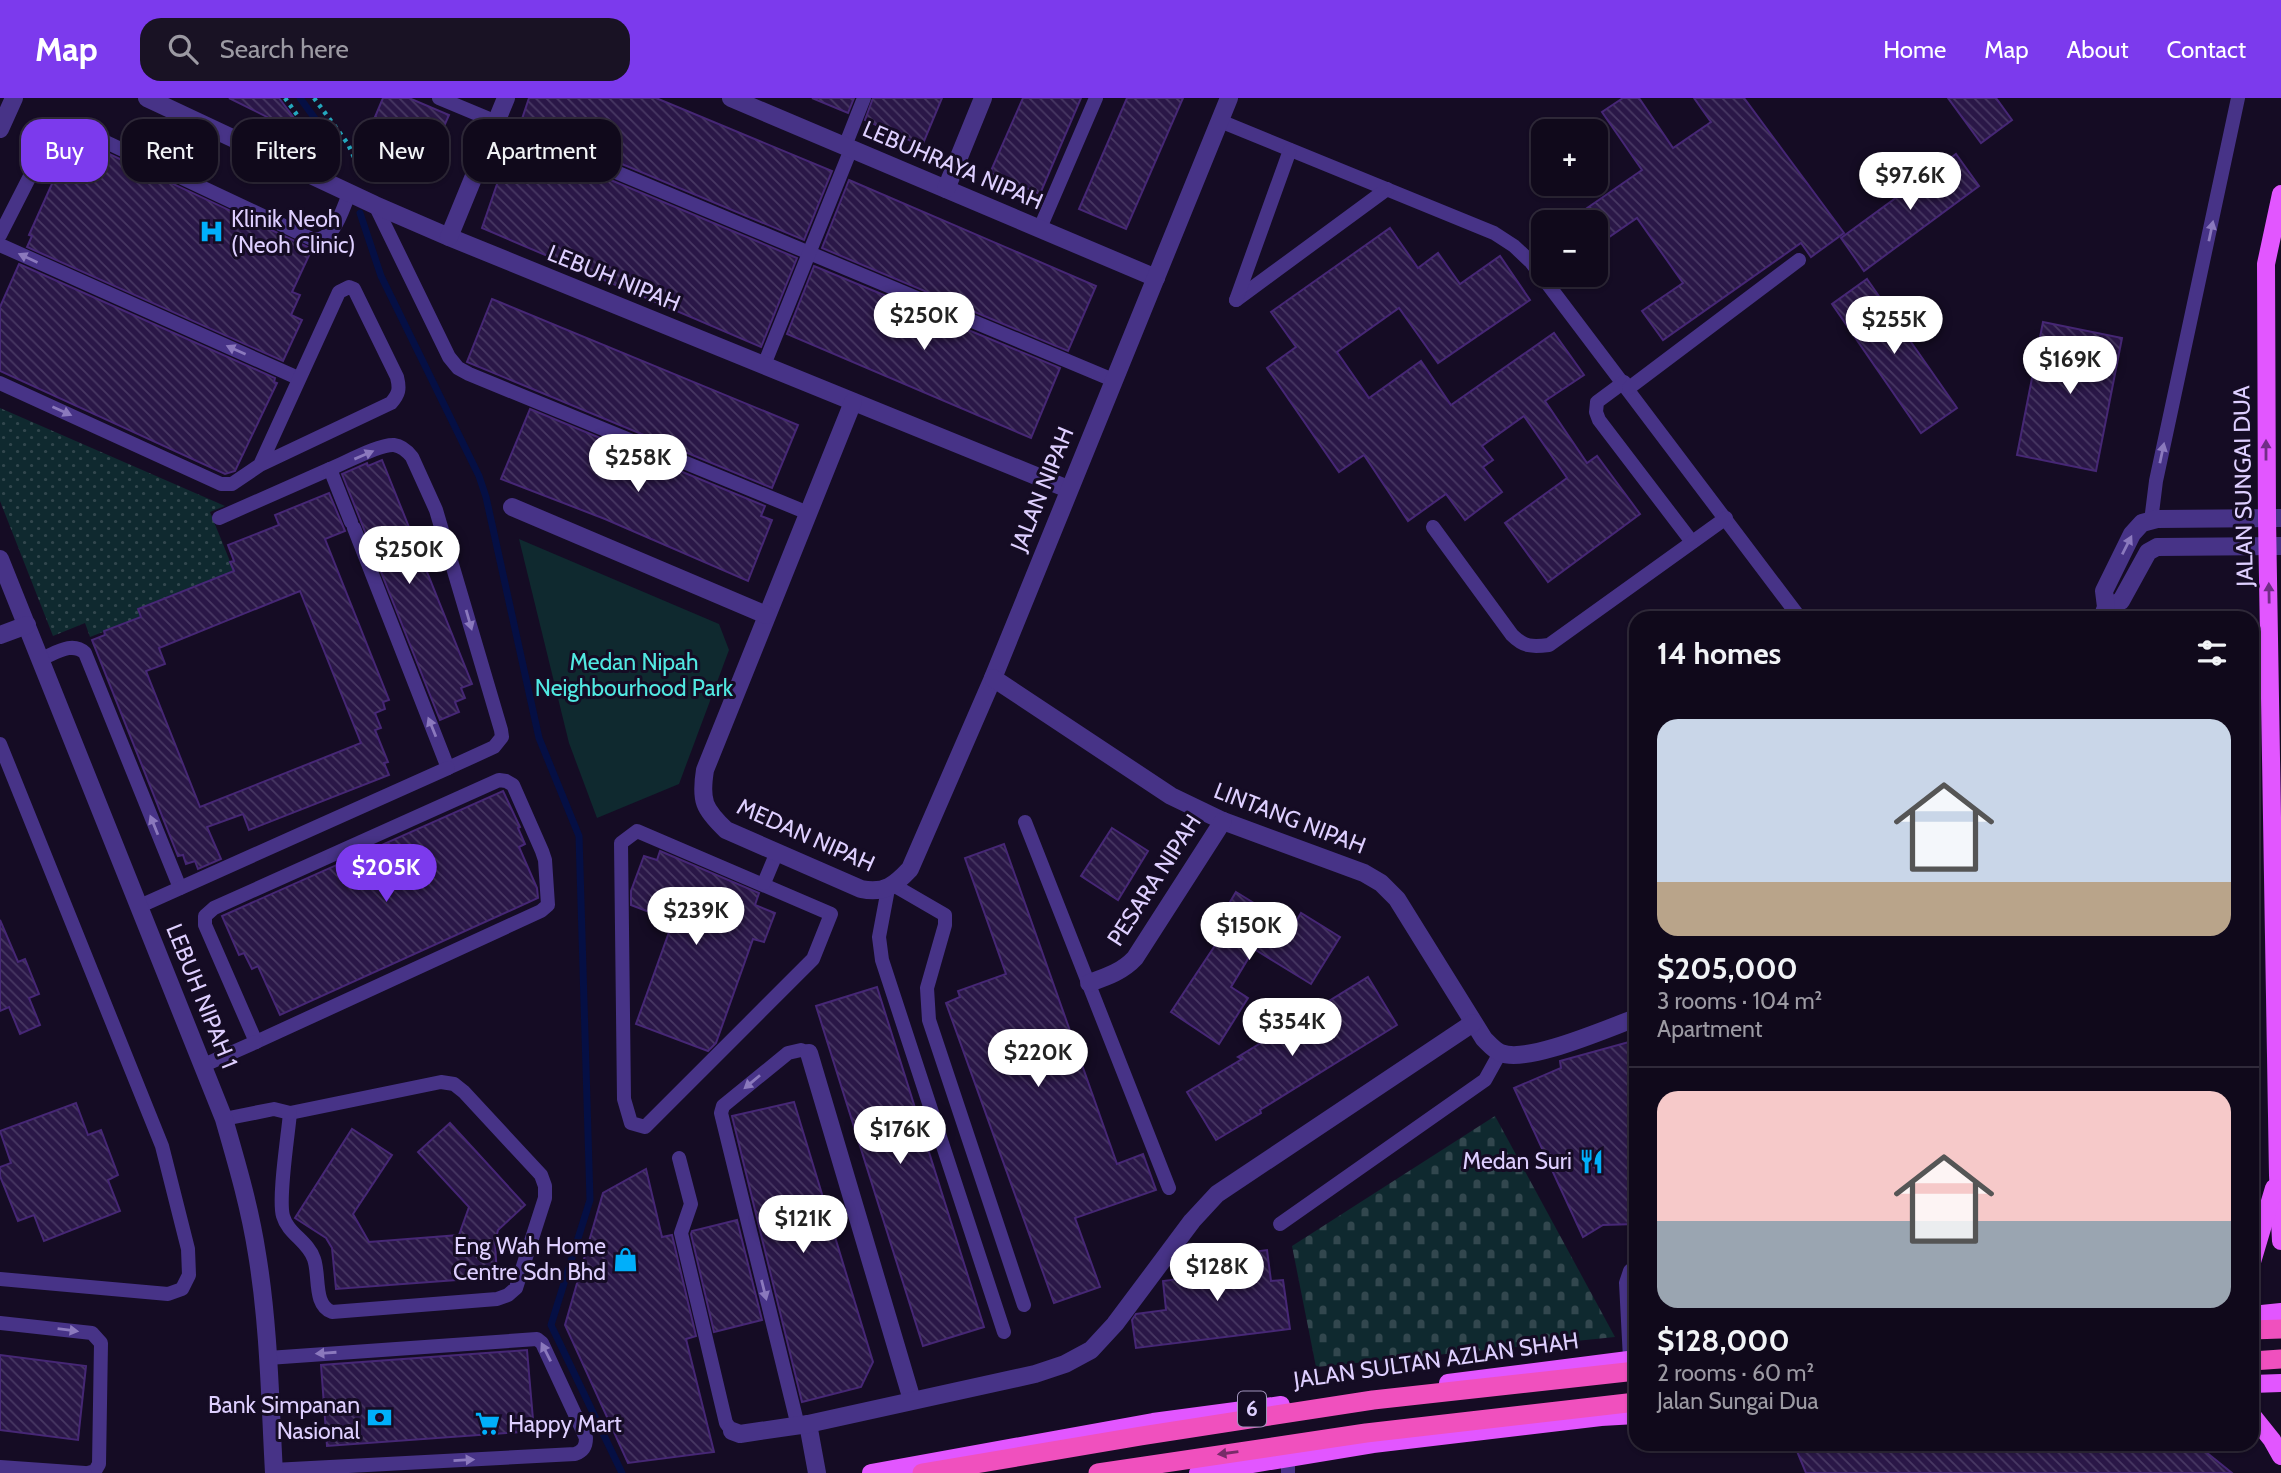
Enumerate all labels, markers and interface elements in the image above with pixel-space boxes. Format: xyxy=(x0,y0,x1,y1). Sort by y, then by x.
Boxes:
search box xyxy=(140,18,630,81)
text: Map xyxy=(35,29,98,69)
icon: search xyxy=(164,30,202,68)
text: Search here xyxy=(220,33,349,65)
text: Home xyxy=(1883,35,1946,64)
text: Map xyxy=(1984,35,2029,64)
text: About xyxy=(2067,35,2129,64)
text: Contact xyxy=(2167,35,2246,64)
street label: LEBUHRAYA NIPAH xyxy=(859,114,1047,216)
chip: Buy xyxy=(21,119,108,182)
chip: Rent xyxy=(122,119,218,182)
chip: Filters xyxy=(232,119,340,182)
chip: New xyxy=(354,119,449,182)
chip: Apartment xyxy=(463,119,621,182)
map controls xyxy=(1531,119,1608,287)
button: + xyxy=(1531,119,1608,196)
pin: $97.6K xyxy=(1853,152,1967,212)
text: $97.6K xyxy=(1875,161,1945,189)
place label: Klinik Neoh (Neoh Clinic) xyxy=(231,205,355,259)
button: − xyxy=(1531,210,1608,287)
hospital icon: Klinik Neoh (Neoh Clinic) xyxy=(197,218,225,246)
one-way arrow xyxy=(2205,220,2216,242)
street label: LEBUH NIPAH xyxy=(543,239,685,317)
one-way arrow xyxy=(18,252,38,264)
pin: $250K xyxy=(875,292,973,352)
pin: $255K xyxy=(1845,296,1943,356)
text: $250K xyxy=(890,301,958,329)
text: $255K xyxy=(1862,305,1926,333)
pin: $169K xyxy=(2021,336,2119,396)
one-way arrow xyxy=(226,344,246,356)
text: $169K xyxy=(2039,345,2101,373)
street label: JALAN SUNGAI DUA xyxy=(2227,385,2259,588)
one-way arrow xyxy=(52,405,72,417)
street label: JALAN NIPAH xyxy=(1004,423,1080,556)
pin: $258K xyxy=(589,434,687,494)
one-way arrow xyxy=(2261,439,2272,461)
one-way arrow xyxy=(2157,442,2168,464)
text: $258K xyxy=(605,443,671,471)
one-way arrow xyxy=(354,450,375,461)
pin: $250K xyxy=(360,526,458,586)
text: $250K xyxy=(375,535,443,563)
one-way arrow xyxy=(2121,535,2133,555)
one-way arrow xyxy=(2263,581,2274,603)
one-way arrow xyxy=(464,610,474,631)
icon: filters xyxy=(2193,634,2231,672)
text: 14 homes xyxy=(1657,635,1781,672)
park label: Medan Nipah Neighbourhood Park xyxy=(535,648,734,702)
one-way arrow xyxy=(427,717,438,738)
icon: home xyxy=(1881,764,2007,890)
street label: LINTANG NIPAH xyxy=(1210,776,1370,860)
street label: MEDAN NIPAH xyxy=(733,792,879,878)
street label: PESARA NIPAH xyxy=(1101,809,1207,951)
one-way arrow xyxy=(149,814,160,835)
pin: $205K xyxy=(337,844,435,904)
text: $205K xyxy=(352,853,420,881)
pin: $239K xyxy=(647,888,745,947)
text: $239K xyxy=(663,896,729,924)
pin: $150K xyxy=(1200,902,1298,962)
text: $150K xyxy=(1217,911,1281,939)
street label: LEBUH NIPAH 1 xyxy=(160,920,244,1072)
text: $205,000 xyxy=(1657,950,1798,987)
text: 3 rooms · 104 m² xyxy=(1657,987,1822,1015)
pin: $354K xyxy=(1243,998,1341,1058)
text: $354K xyxy=(1259,1007,1325,1035)
text: Apartment xyxy=(1657,1015,1762,1043)
pin: $220K xyxy=(989,1030,1087,1089)
text: $220K xyxy=(1004,1038,1072,1066)
one-way arrow xyxy=(743,1074,761,1089)
pin: $176K xyxy=(851,1107,949,1166)
text: $176K xyxy=(870,1115,930,1143)
icon: home xyxy=(1881,1136,2007,1262)
place label: Medan Suri xyxy=(1462,1147,1572,1175)
restaurant icon: Medan Suri xyxy=(1578,1147,1606,1175)
pin: $121K xyxy=(754,1196,852,1255)
text: $121K xyxy=(775,1204,831,1232)
place label: Eng Wah Home Centre Sdn Bhd xyxy=(453,1232,606,1286)
pin: $128K xyxy=(1168,1244,1266,1303)
shop icon: Eng Wah Home Centre Sdn Bhd xyxy=(612,1245,640,1273)
text: $128K xyxy=(1186,1252,1248,1280)
one-way arrow xyxy=(759,1279,770,1301)
text: $128,000 xyxy=(1657,1322,1790,1359)
one-way arrow xyxy=(57,1325,79,1336)
street label: JALAN SULTAN AZLAN SHAH xyxy=(1291,1326,1580,1394)
one-way arrow xyxy=(540,1342,552,1362)
one-way arrow xyxy=(315,1348,337,1359)
text: 2 rooms · 60 m² xyxy=(1657,1359,1814,1387)
text: Jalan Sungai Dua xyxy=(1657,1387,1819,1415)
place label: Bank Simpanan Nasional xyxy=(208,1391,361,1445)
road number: 6 xyxy=(1238,1392,1266,1426)
bank icon: Bank Simpanan Nasional xyxy=(366,1404,394,1432)
supermarket icon: Happy Mart xyxy=(474,1410,502,1438)
place label: Happy Mart xyxy=(508,1410,622,1438)
one-way arrow xyxy=(1217,1447,1239,1458)
one-way arrow xyxy=(453,1454,475,1465)

